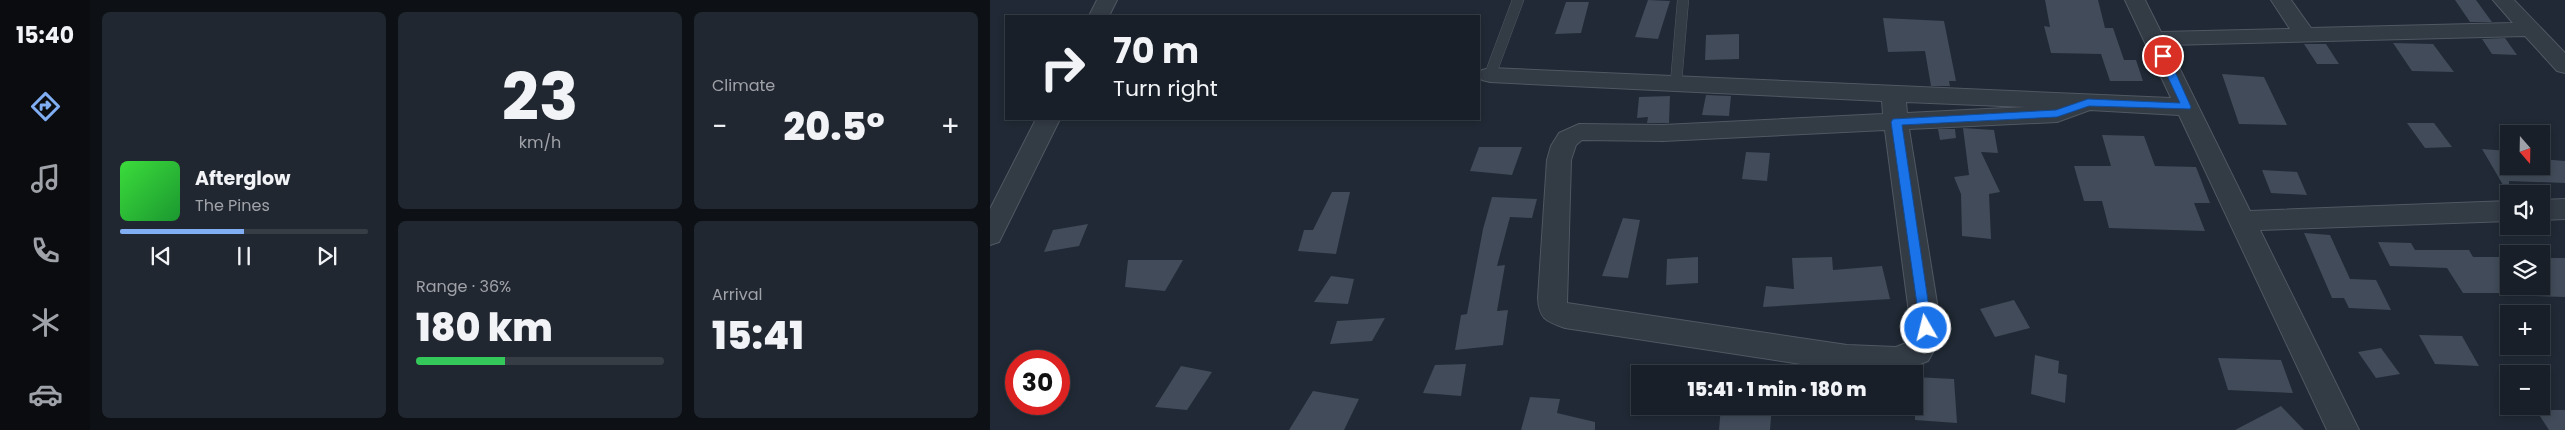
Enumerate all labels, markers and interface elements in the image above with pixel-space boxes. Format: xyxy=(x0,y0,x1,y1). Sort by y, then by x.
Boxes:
text: 15:40 xyxy=(16,20,74,51)
text: 70 m xyxy=(1113,26,1199,75)
icon: right xyxy=(1030,35,1095,100)
pin xyxy=(2142,35,2184,77)
icon: arrive xyxy=(2149,42,2177,70)
text: 23 xyxy=(502,52,578,143)
text: Turn right xyxy=(1113,73,1218,104)
text: Climate xyxy=(712,74,775,97)
icon: directions xyxy=(28,89,63,124)
text: 20.5° xyxy=(784,100,885,153)
text: − xyxy=(712,107,727,146)
text: + xyxy=(941,107,960,146)
north arrow xyxy=(2500,125,2550,175)
map controls xyxy=(2500,125,2550,415)
text: km/h xyxy=(519,131,561,154)
icon: music xyxy=(28,161,63,196)
text: Afterglow xyxy=(195,165,290,192)
button: sound xyxy=(2500,185,2550,235)
text: The Pines xyxy=(195,194,270,217)
icon: phone xyxy=(28,233,63,268)
icon: previous xyxy=(147,242,175,270)
icon: pause xyxy=(230,242,258,270)
icon: next xyxy=(313,242,341,270)
button: layers xyxy=(2500,245,2550,295)
text: Range · 36% xyxy=(416,275,511,298)
text: Arrival xyxy=(712,283,762,306)
text: 180 km xyxy=(416,301,553,354)
position arrow xyxy=(1899,301,1951,353)
icon: climate xyxy=(28,305,63,340)
button: + xyxy=(2500,305,2550,355)
text: 15:41 xyxy=(712,309,804,362)
speed limit sign: 30 xyxy=(1005,350,1070,415)
button: − xyxy=(2500,365,2550,415)
text: 15:41 · 1 min · 180 m xyxy=(1687,376,1867,403)
icon: car xyxy=(28,377,63,412)

